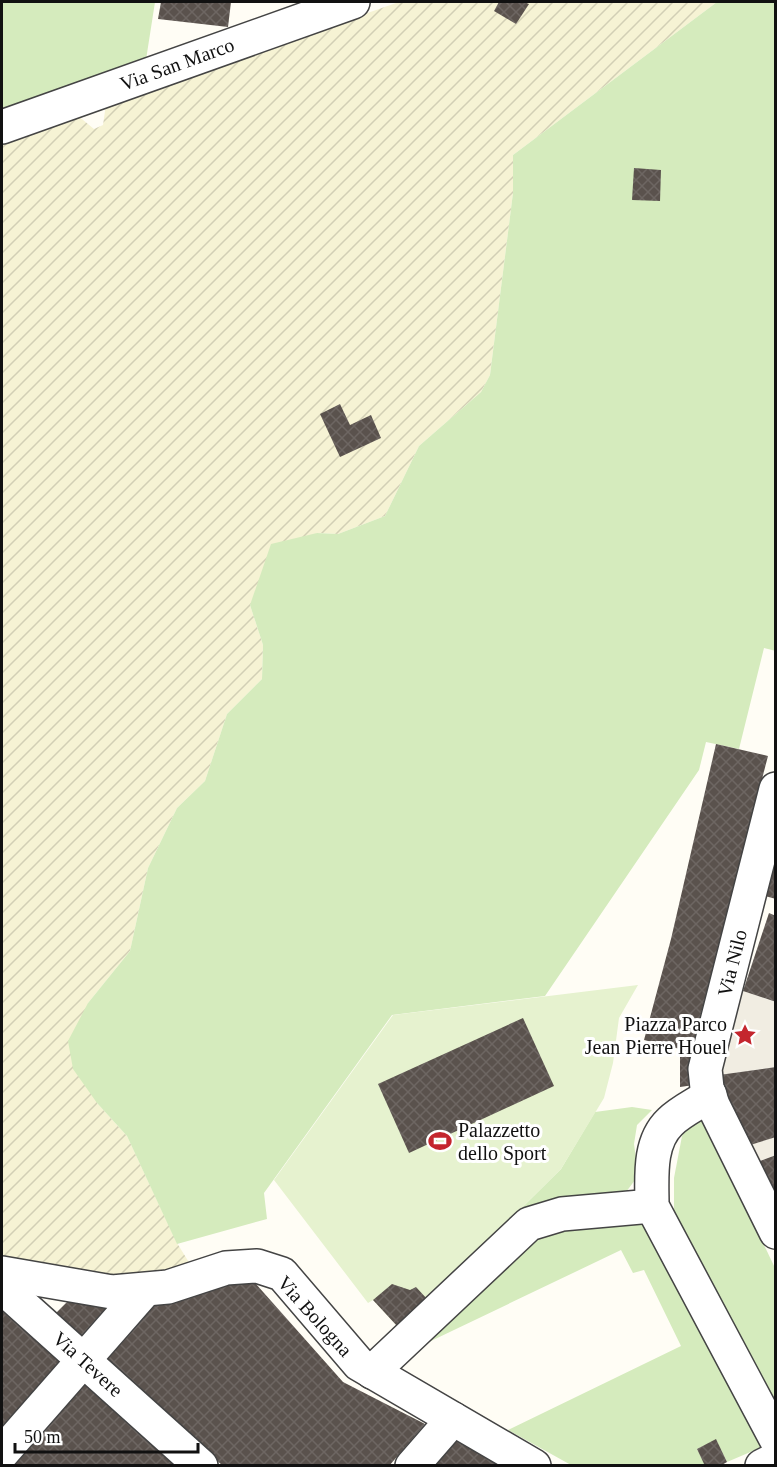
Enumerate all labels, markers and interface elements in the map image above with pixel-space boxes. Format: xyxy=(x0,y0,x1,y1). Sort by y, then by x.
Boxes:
street label: Via San Marco xyxy=(117,33,237,95)
street label: Via Nilo xyxy=(713,927,751,999)
place label: Piazza Parco Jean Pierre Houel xyxy=(585,1013,727,1058)
place icon: Piazza Parco Jean Pierre Houel xyxy=(732,1022,758,1048)
place label: Palazzetto dello Sport xyxy=(458,1119,547,1165)
sports icon: Palazzetto dello Sport xyxy=(427,1128,453,1154)
street label: Via Bologna xyxy=(272,1271,357,1361)
street label: Via Tevere xyxy=(49,1327,128,1401)
scale bar xyxy=(15,1416,198,1454)
text: 50 m xyxy=(24,1427,61,1447)

